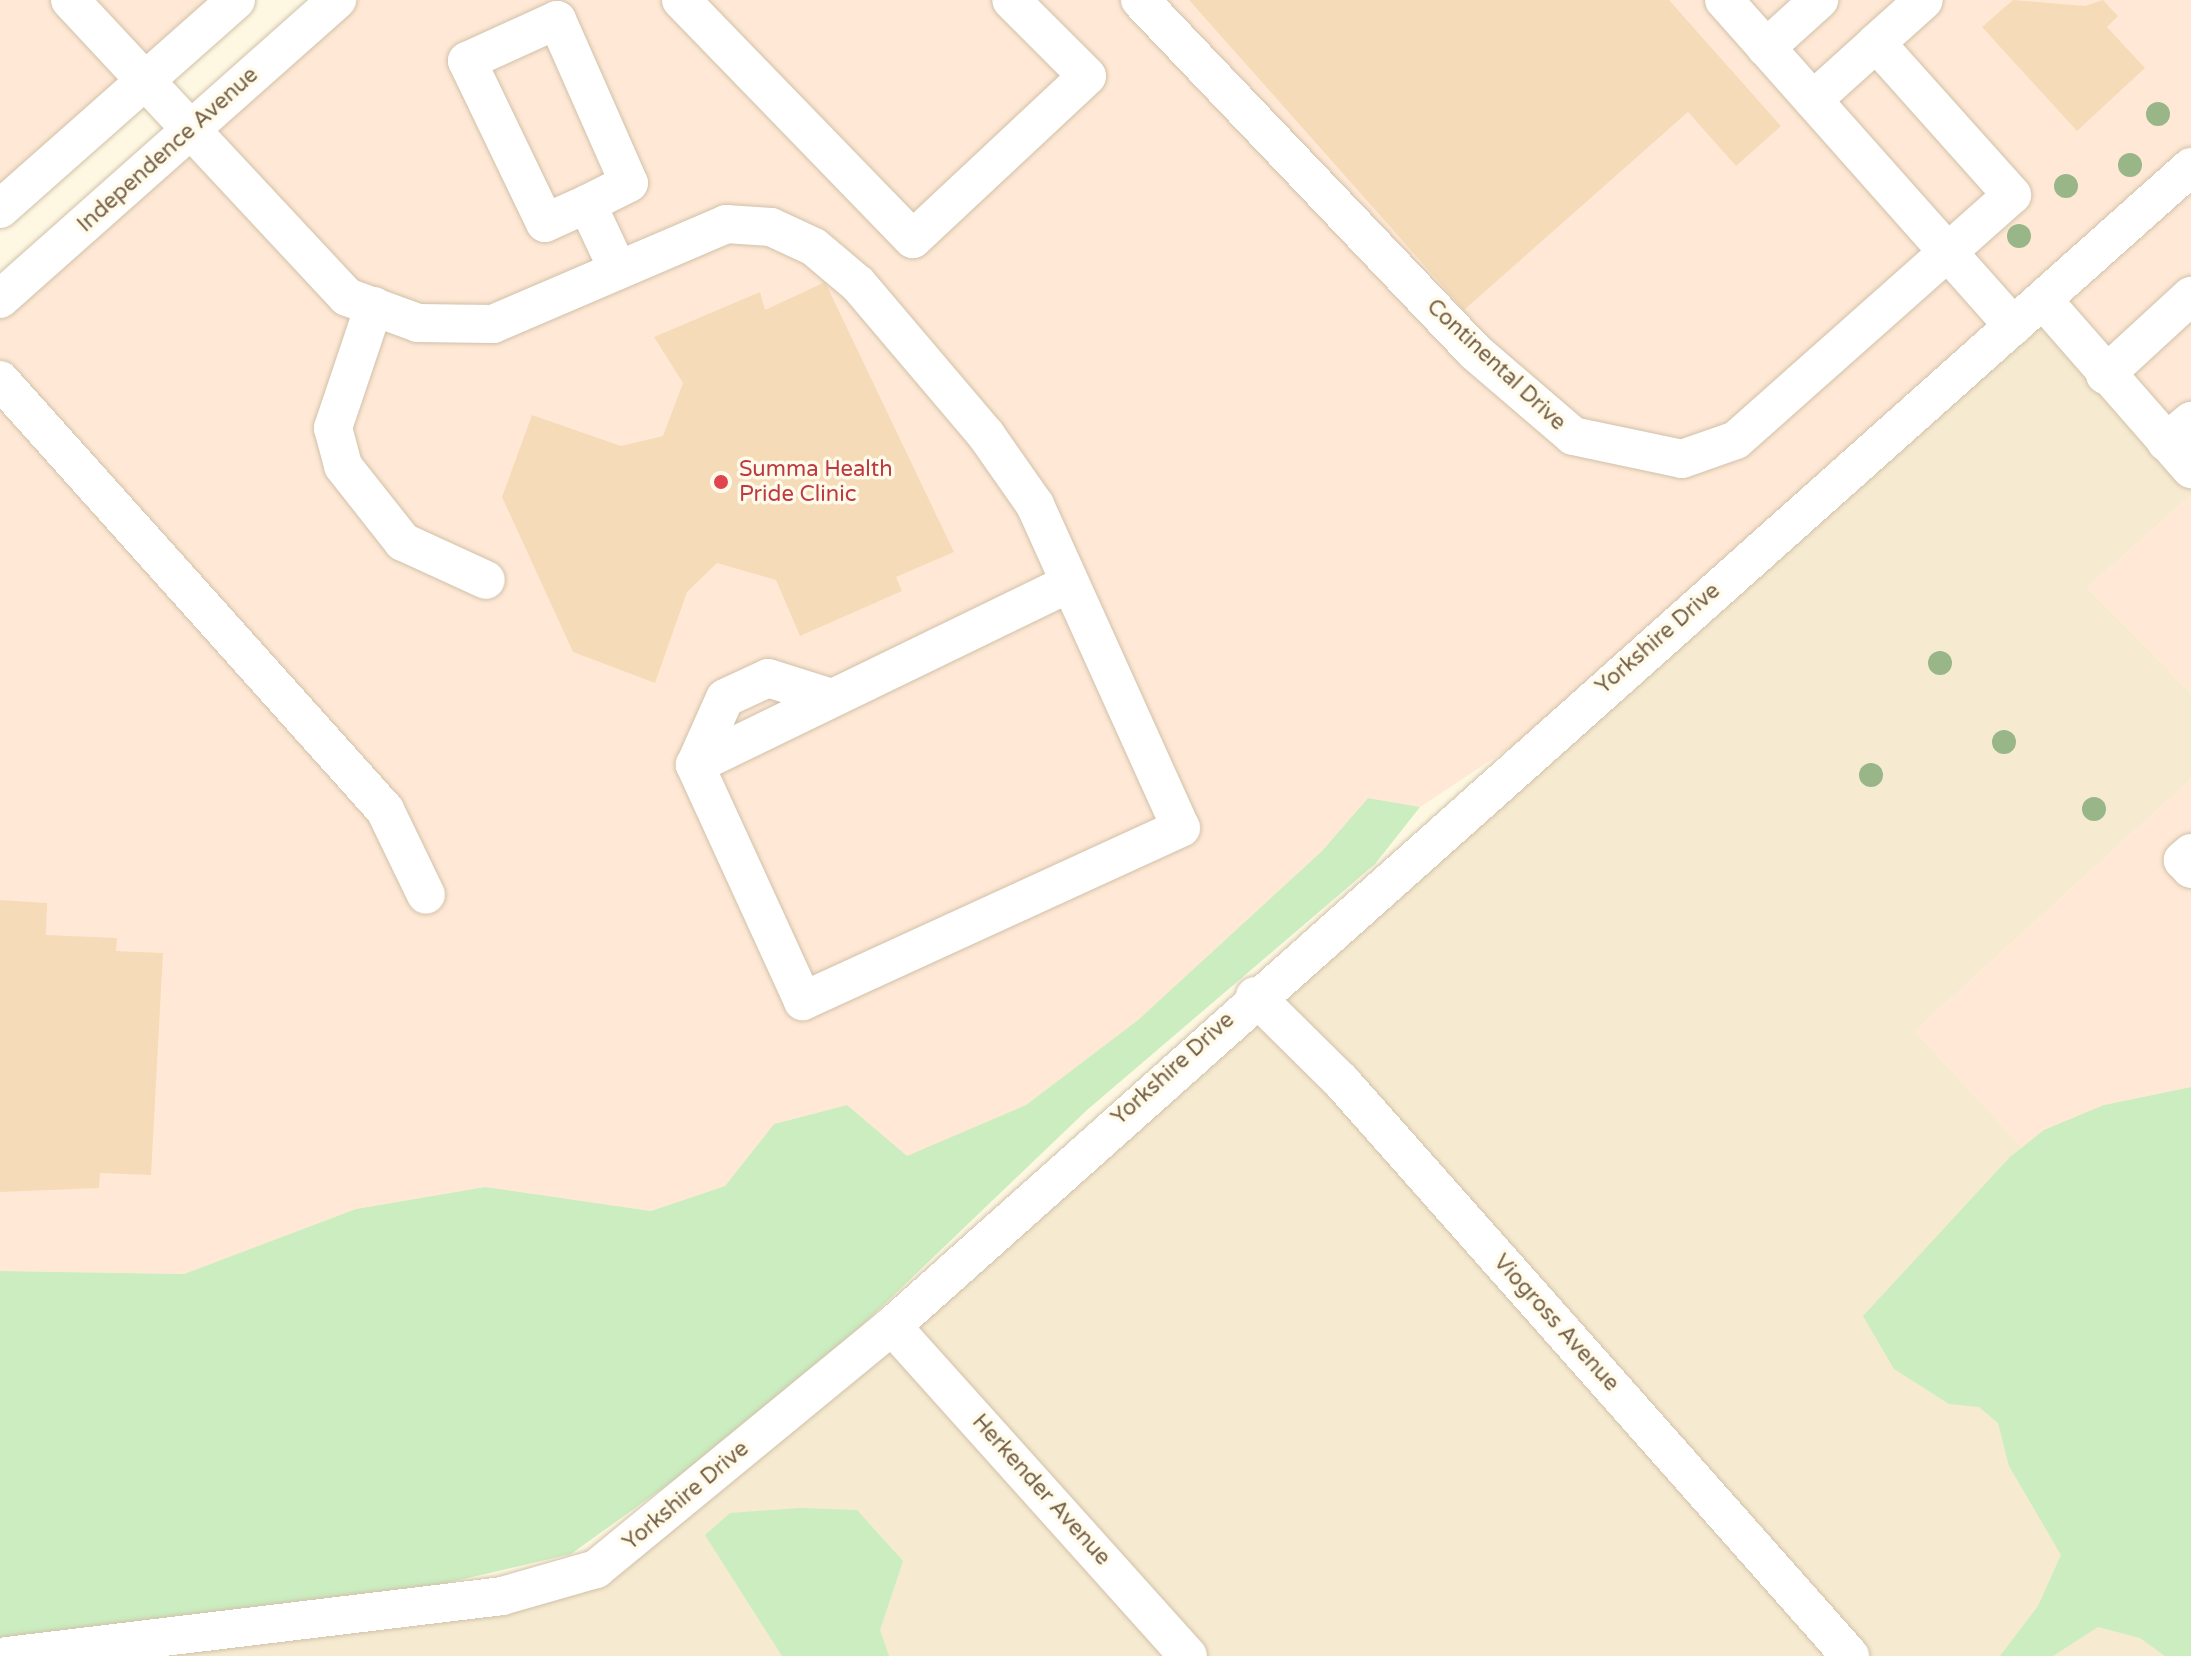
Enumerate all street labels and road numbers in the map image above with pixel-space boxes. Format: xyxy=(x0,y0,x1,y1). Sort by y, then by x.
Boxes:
street label: Independence Avenue xyxy=(72,62,264,238)
street label: Continental Drive xyxy=(1421,294,1571,436)
street label: Yorkshire Drive xyxy=(1590,578,1726,700)
street label: Yorkshire Drive xyxy=(1106,1007,1240,1131)
street label: Viogross Avenue xyxy=(1488,1249,1624,1397)
street label: Herkender Avenue xyxy=(966,1409,1116,1571)
street label: Yorkshire Drive xyxy=(618,1436,754,1556)

